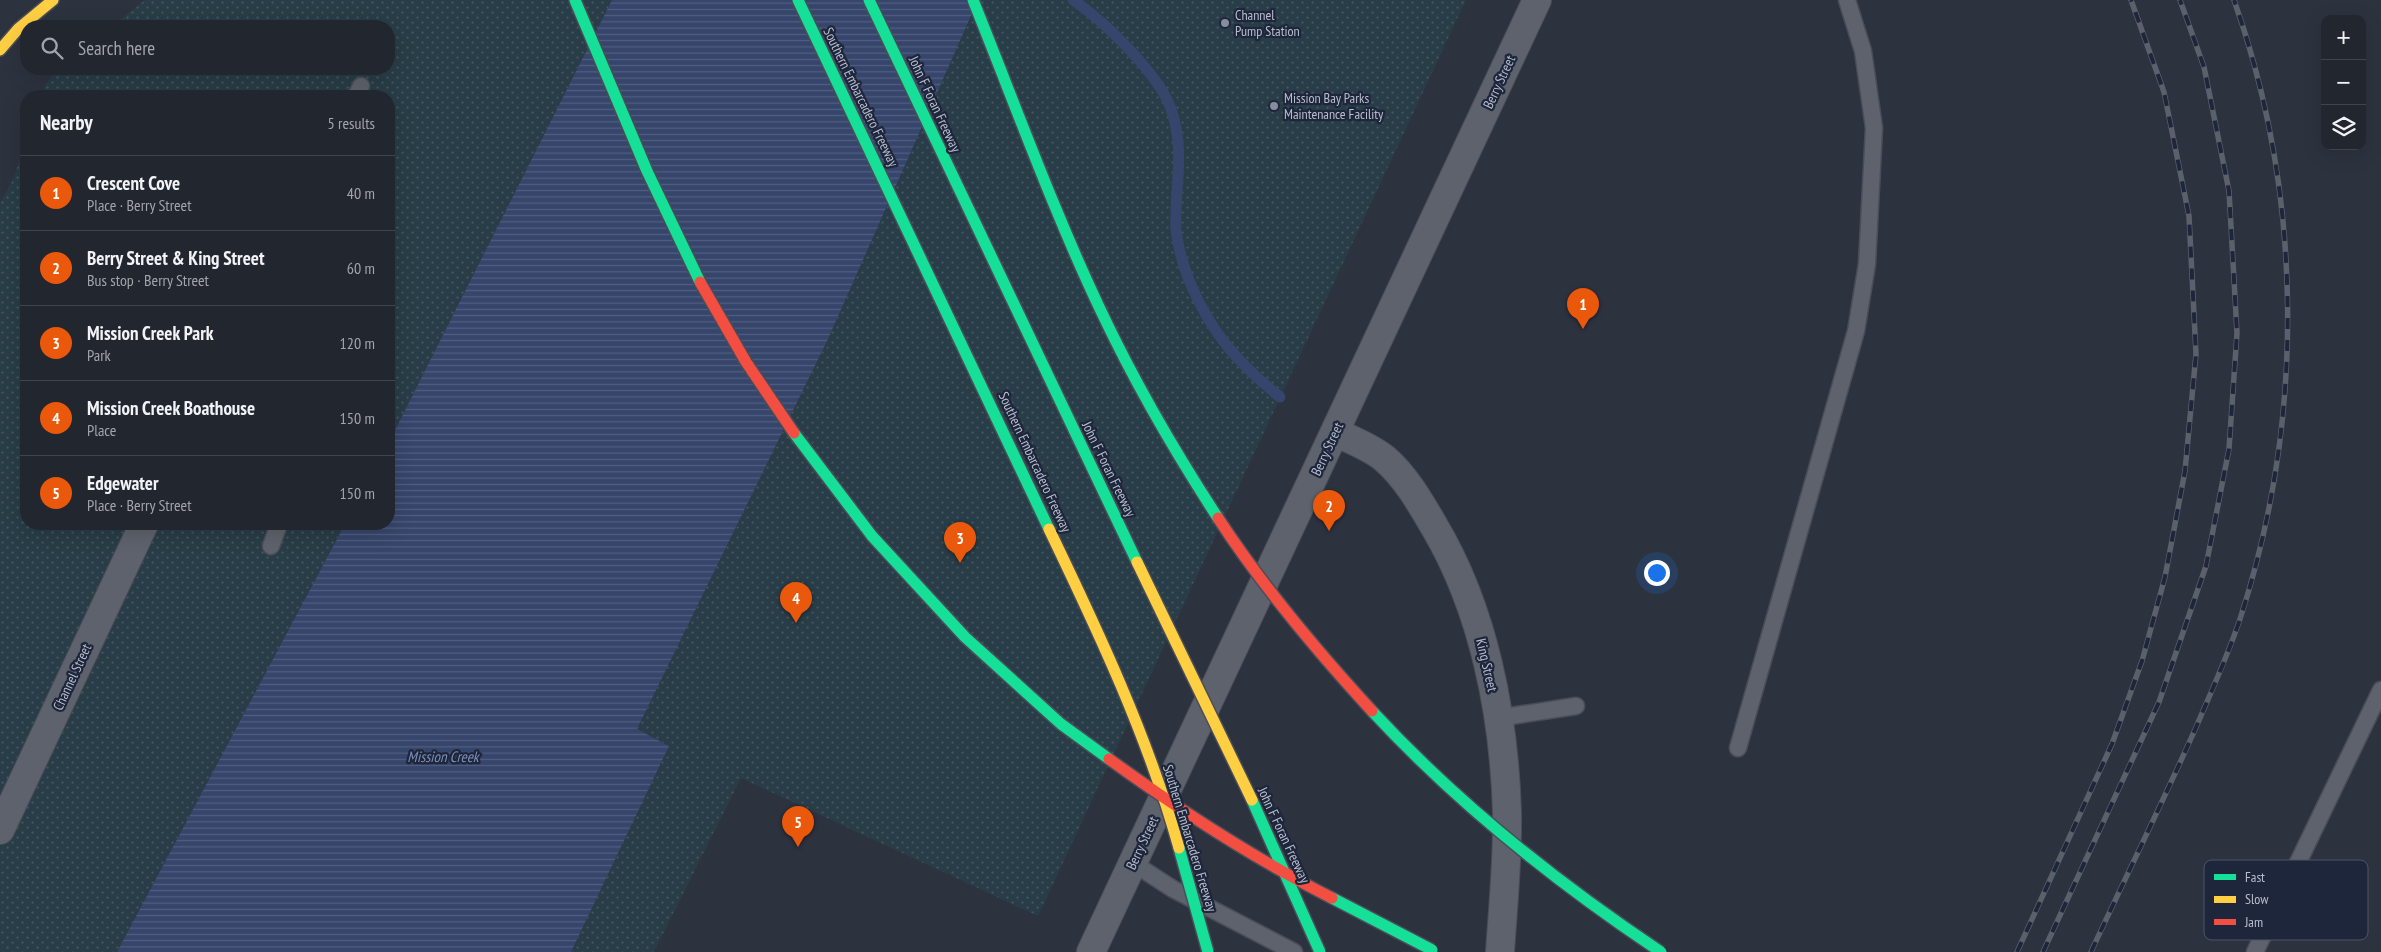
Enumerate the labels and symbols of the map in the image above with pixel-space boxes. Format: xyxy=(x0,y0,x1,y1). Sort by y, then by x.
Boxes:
place label: Channel Pump Station xyxy=(1235,6,1300,40)
marker: Channel Pump Station xyxy=(1219,17,1231,29)
street label: Southern Embarcadero Freeway xyxy=(819,24,903,170)
street label: John F Foran Freeway xyxy=(904,52,965,156)
street label: Berry Street xyxy=(1479,52,1519,112)
place label: Mission Bay Parks Maintenance Facility xyxy=(1284,89,1384,123)
marker: Mission Bay Parks Maintenance Facility xyxy=(1268,100,1280,112)
pin: 1 xyxy=(1567,288,1599,329)
street label: Southern Embarcadero Freeway xyxy=(995,389,1076,536)
street label: John F Foran Freeway xyxy=(1078,417,1140,520)
street label: Berry Street xyxy=(1307,419,1347,479)
pin: 2 xyxy=(1313,490,1345,531)
pin: 3 xyxy=(944,522,976,563)
your location xyxy=(1644,560,1670,586)
pin: 4 xyxy=(780,582,812,623)
street label: King Street xyxy=(1472,637,1502,694)
street label: Channel Street xyxy=(49,641,95,713)
water label: Mission Creek xyxy=(407,747,481,766)
street label: Southern Embarcadero Freeway xyxy=(1159,762,1221,914)
street label: John F Foran Freeway xyxy=(1253,783,1314,887)
pin: 5 xyxy=(782,806,814,847)
street label: Berry Street xyxy=(1122,813,1162,873)
legend xyxy=(2204,860,2368,940)
text: Fast xyxy=(2245,868,2265,886)
text: Slow xyxy=(2245,890,2269,908)
text: Jam xyxy=(2244,913,2263,931)

